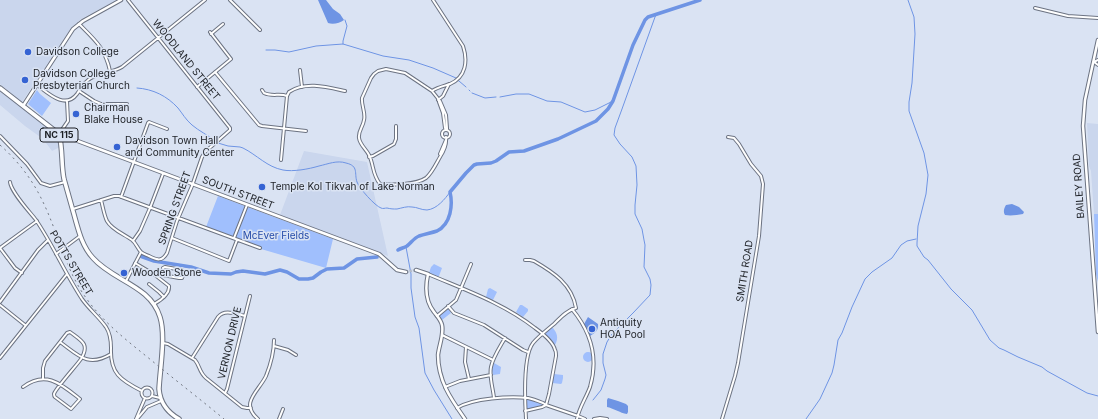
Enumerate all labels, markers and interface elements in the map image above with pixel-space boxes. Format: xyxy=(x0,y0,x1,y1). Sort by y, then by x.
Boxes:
street label: WOODLAND STREET xyxy=(150,17,222,103)
place label: Davidson College xyxy=(36,46,119,58)
marker: Davidson College xyxy=(23,47,33,57)
place label: Davidson College Presbyterian Church xyxy=(33,68,130,92)
marker: Davidson College Presbyterian Church xyxy=(20,75,30,85)
place label: Chairman Blake House xyxy=(84,102,143,126)
marker: Chairman Blake House xyxy=(71,109,81,119)
road number: NC 115 xyxy=(40,128,78,142)
place label: Davidson Town Hall and Community Center xyxy=(125,135,234,158)
marker: Davidson Town Hall and Community Center xyxy=(112,142,122,152)
street label: BAILEY ROAD xyxy=(1071,153,1087,219)
street label: SPRING STREET xyxy=(156,170,194,246)
street label: SOUTH STREET xyxy=(200,174,276,212)
place label: Temple Kol Tikvah of Lake Norman xyxy=(270,181,435,193)
marker: Temple Kol Tikvah of Lake Norman xyxy=(257,182,267,192)
street label: POTTS STREET xyxy=(47,228,95,298)
park label: McEver Fields xyxy=(243,230,309,242)
street label: SMITH ROAD xyxy=(734,239,756,303)
place label: Wooden Stone xyxy=(132,267,201,279)
marker: Wooden Stone xyxy=(119,268,129,278)
street label: VERNON DRIVE xyxy=(216,306,244,380)
place label: Antiquity HOA Pool xyxy=(600,317,645,340)
marker: Antiquity HOA Pool xyxy=(587,324,597,334)

